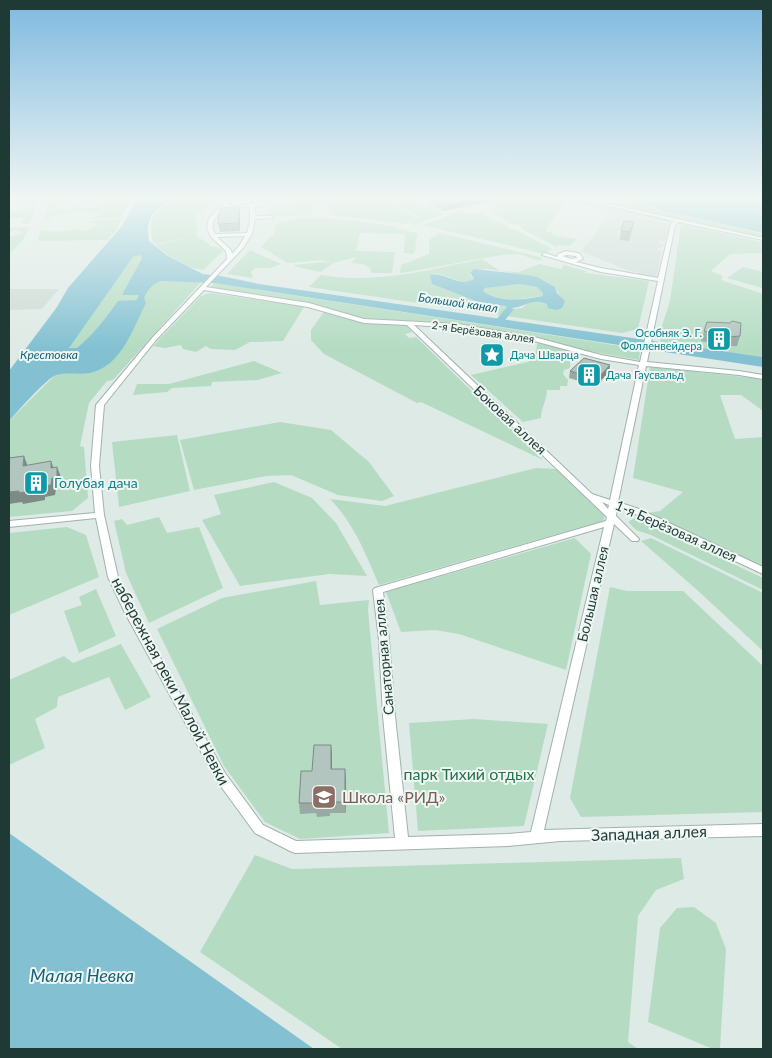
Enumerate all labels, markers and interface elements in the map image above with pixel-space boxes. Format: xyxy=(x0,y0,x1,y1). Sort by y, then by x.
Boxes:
water label: Большой канал xyxy=(417,289,499,316)
street label: 2-я Берёзовая аллея xyxy=(431,318,535,345)
place label: Особняк Э. Г. Фолленвейдера xyxy=(621,326,702,352)
building icon: Особняк Э. Г. Фолленвейдера xyxy=(706,326,732,352)
place icon: Дача Шварца xyxy=(479,342,505,368)
water label: Крестовка xyxy=(20,347,78,362)
place label: Дача Шварца xyxy=(510,348,579,361)
building icon: Дача Гаусвальд xyxy=(576,362,602,388)
place label: Дача Гаусвальд xyxy=(606,368,684,381)
street label: Боковая аллея xyxy=(470,382,550,458)
building icon: Голубая дача xyxy=(23,470,49,496)
place label: Голубая дача xyxy=(54,474,138,491)
street label: 1-я Берёзовая аллея xyxy=(613,496,740,565)
street label: Большая аллея xyxy=(573,544,612,643)
street label: набережная реки Малой Невки xyxy=(108,574,234,788)
street label: Санаторная аллея xyxy=(370,598,397,716)
park label: парк Тихий отдых xyxy=(403,764,535,783)
school or university icon: Школа «РИД» xyxy=(311,784,337,810)
place label: Школа «РИД» xyxy=(342,787,446,806)
street label: Западная аллея xyxy=(591,821,707,844)
water label: Малая Невка xyxy=(30,964,134,986)

